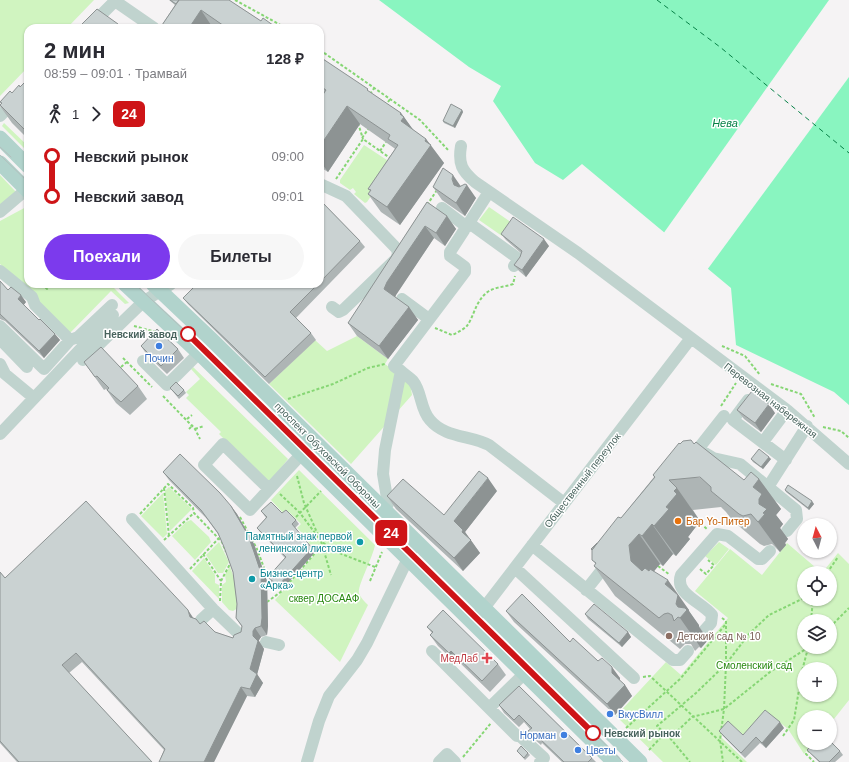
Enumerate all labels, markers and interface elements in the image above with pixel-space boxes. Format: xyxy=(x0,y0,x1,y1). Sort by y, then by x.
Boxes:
text: 2 мин xyxy=(44,38,105,63)
text: 128 ₽ xyxy=(266,50,304,67)
text: 08:59 – 09:01 · Трамвай xyxy=(44,66,187,81)
icon: walk xyxy=(44,103,66,125)
icon: forward xyxy=(85,103,107,125)
text: 24 xyxy=(121,106,137,122)
text: 1 xyxy=(72,107,79,122)
water label: Нева xyxy=(712,117,738,129)
text: Невский рынок xyxy=(74,148,188,165)
text: 09:00 xyxy=(271,149,304,164)
text: Невский завод xyxy=(74,188,184,205)
text: 09:01 xyxy=(271,189,304,204)
button: Поехали xyxy=(44,234,170,280)
button: Билеты xyxy=(178,234,304,280)
marker: Невский завод xyxy=(180,326,196,342)
place label: Невский завод xyxy=(104,329,178,340)
marker: Почин xyxy=(154,341,164,351)
place label: Почин xyxy=(145,353,173,364)
street label: Перевозная набережная xyxy=(722,361,819,440)
street label: проспект Обуховской Обороны xyxy=(273,400,383,510)
street label: Общественный переулок xyxy=(542,430,623,530)
marker: Бар Yo-Питер xyxy=(673,516,683,526)
place label: Бар Yo-Питер xyxy=(686,516,750,527)
north arrow xyxy=(797,518,837,558)
map controls xyxy=(797,518,837,750)
line badge: 24 xyxy=(373,520,409,546)
text: 24 xyxy=(383,525,399,541)
place label: Памятный знак первой ленинской листовке xyxy=(246,531,352,554)
marker: Памятный знак первой ленинской листовке xyxy=(355,537,365,547)
button: locate xyxy=(797,566,837,606)
place label: Бизнес-центр «Арка» xyxy=(260,568,323,591)
marker: Бизнес-центр «Арка» xyxy=(247,574,257,584)
park label: сквер ДОСААФ xyxy=(289,593,360,604)
button: layers xyxy=(797,614,837,654)
marker: Детский сад № 10 xyxy=(664,631,674,641)
place label: Детский сад № 10 xyxy=(677,631,761,642)
marker: МедЛаб xyxy=(481,652,493,664)
place label: МедЛаб xyxy=(441,653,478,664)
park label: Смоленский сад xyxy=(716,660,792,671)
button: + xyxy=(797,662,837,702)
marker: ВкусВилл xyxy=(605,709,615,719)
place label: ВкусВилл xyxy=(618,709,663,720)
button: − xyxy=(797,710,837,750)
marker: Невский рынок xyxy=(585,725,601,741)
place label: Невский рынок xyxy=(604,728,681,739)
place label: Норман xyxy=(520,730,556,741)
marker: Норман xyxy=(559,730,569,740)
marker: Цветы xyxy=(573,745,583,755)
place label: Цветы xyxy=(586,745,616,756)

